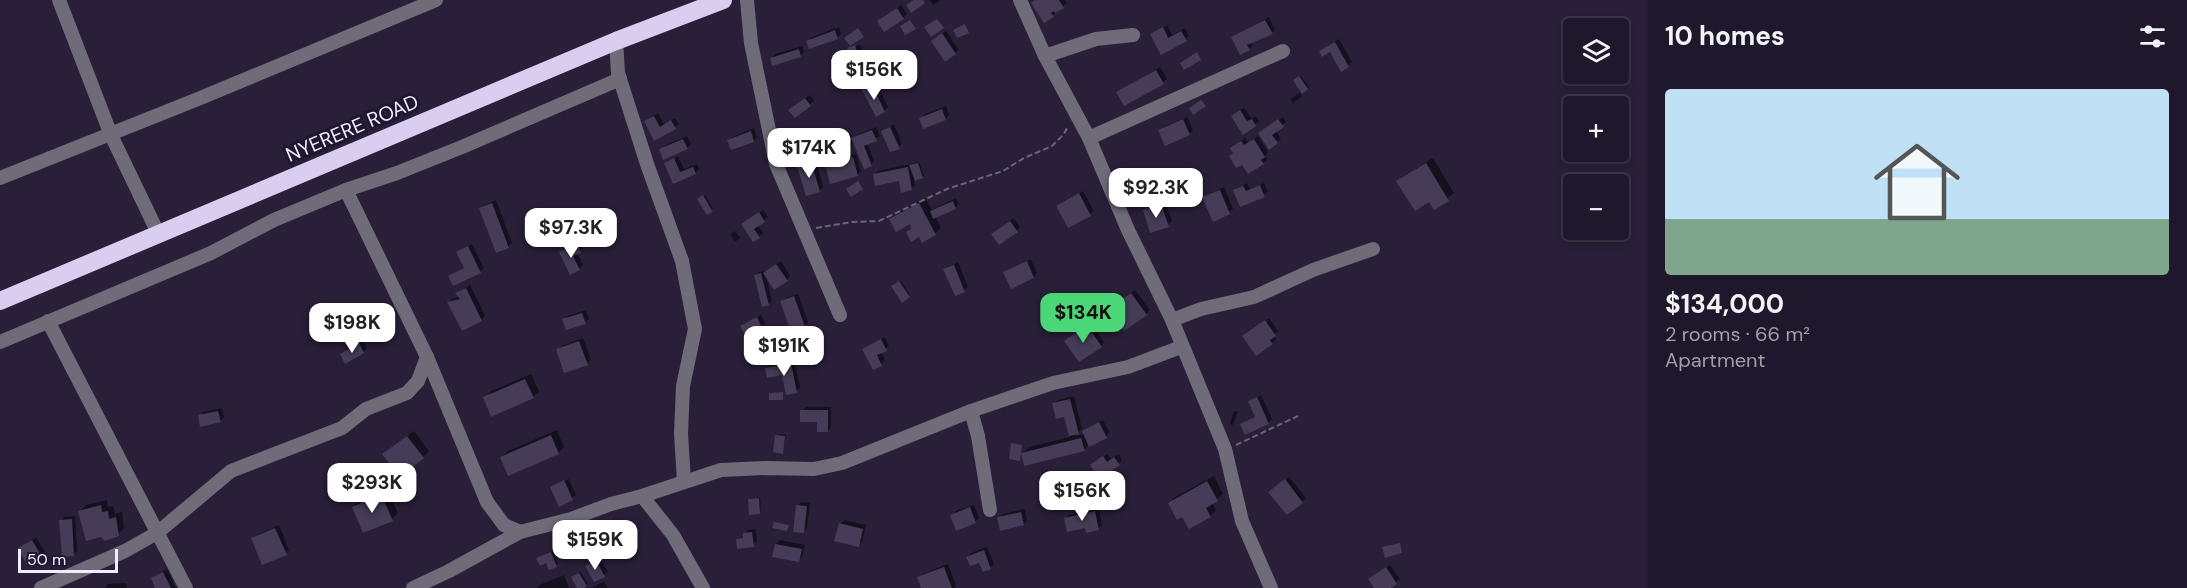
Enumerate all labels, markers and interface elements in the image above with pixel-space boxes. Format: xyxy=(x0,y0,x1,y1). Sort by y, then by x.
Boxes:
map controls xyxy=(1563,18,1629,240)
button: layers xyxy=(1563,18,1629,84)
text: 10 homes xyxy=(1665,19,1785,53)
icon: filters xyxy=(2136,20,2169,53)
pin: $156K xyxy=(832,50,916,101)
text: $156K xyxy=(845,56,903,82)
street label: NYERERE ROAD xyxy=(282,88,422,168)
button: + xyxy=(1563,96,1629,162)
pin: $174K xyxy=(767,128,851,179)
icon: home xyxy=(1863,128,1971,236)
text: $174K xyxy=(781,134,837,160)
pin: $92.3K xyxy=(1107,168,1205,219)
text: $92.3K xyxy=(1123,174,1189,200)
button: − xyxy=(1563,174,1629,240)
pin: $97.3K xyxy=(522,208,620,259)
text: $97.3K xyxy=(539,214,603,240)
text: $134,000 xyxy=(1665,287,1784,321)
pin: $134K xyxy=(1041,293,1125,344)
text: $134K xyxy=(1054,299,1112,325)
pin: $198K xyxy=(310,303,394,354)
text: $198K xyxy=(323,309,381,335)
text: 2 rooms · 66 m² xyxy=(1665,321,1810,347)
pin: $191K xyxy=(742,326,826,377)
text: $191K xyxy=(758,332,810,358)
text: Apartment xyxy=(1665,347,1765,373)
pin: $293K xyxy=(330,463,414,514)
text: $293K xyxy=(341,469,403,495)
pin: $156K xyxy=(1040,471,1124,522)
text: $156K xyxy=(1053,477,1111,503)
pin: $159K xyxy=(553,520,637,571)
text: $159K xyxy=(566,526,624,552)
scale bar xyxy=(18,546,118,574)
text: 50 m xyxy=(27,549,66,570)

